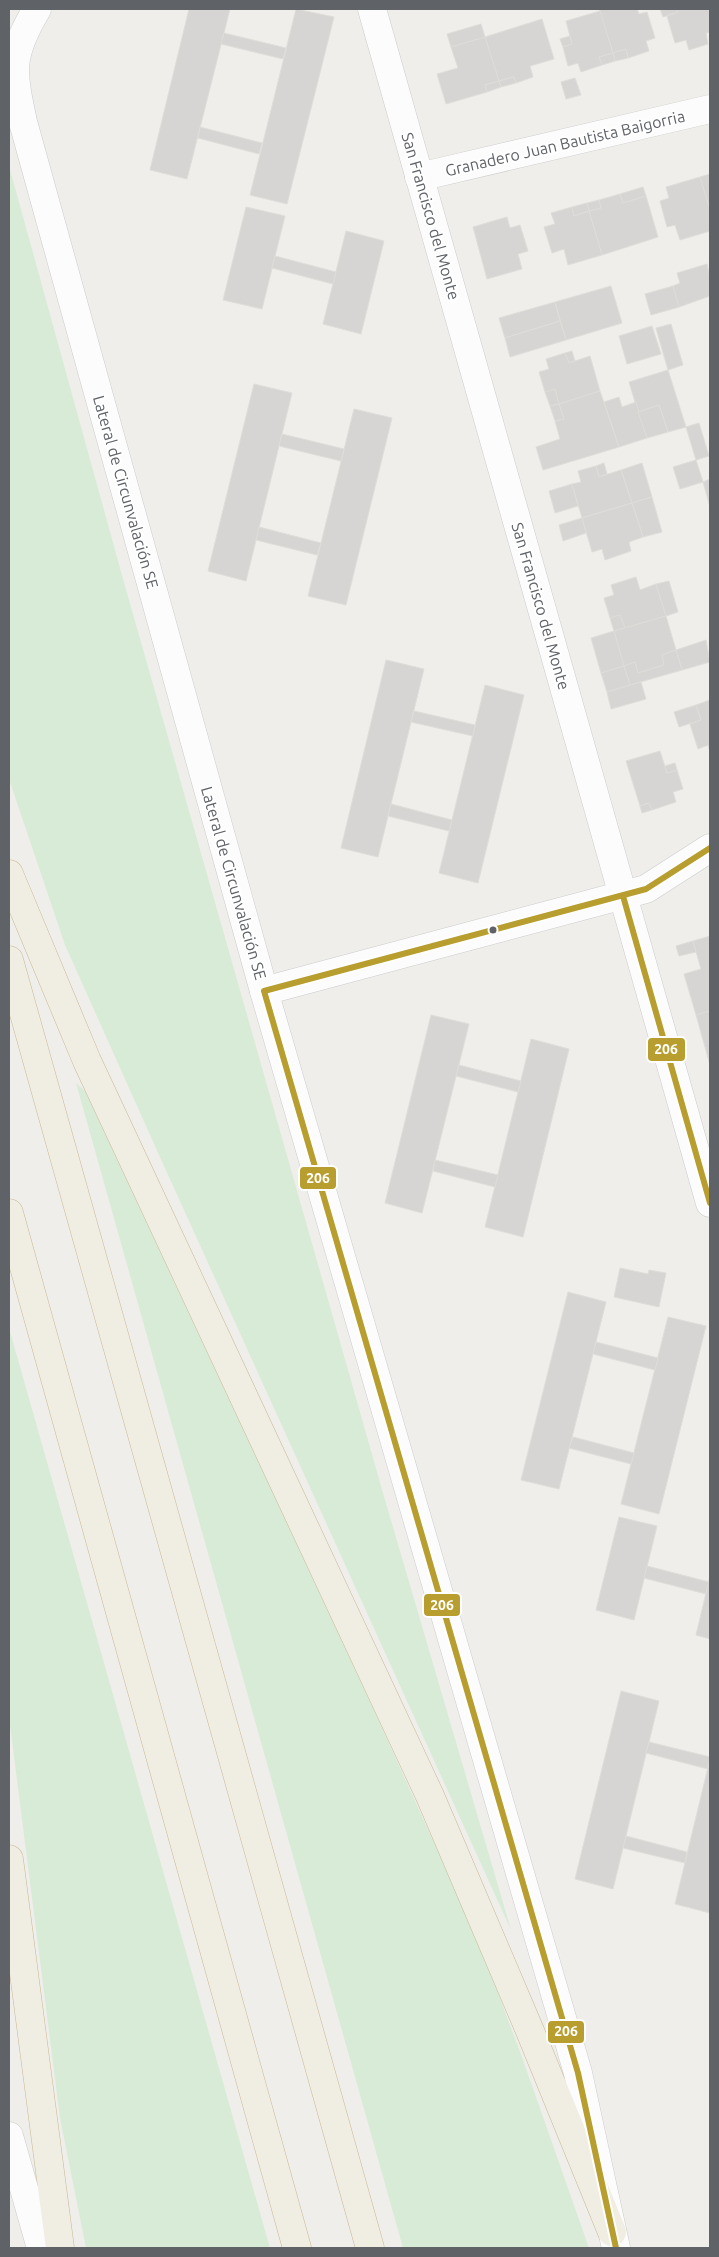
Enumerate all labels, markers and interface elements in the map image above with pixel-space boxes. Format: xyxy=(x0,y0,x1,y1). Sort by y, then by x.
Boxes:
street label: Granadero Juan Bautista Baigorria xyxy=(443,107,687,179)
street label: San Francisco del Monte xyxy=(398,130,464,302)
street label: Lateral de Circunvalación SE xyxy=(90,393,162,591)
street label: San Francisco del Monte xyxy=(508,520,574,692)
street label: Lateral de Circunvalación SE xyxy=(198,784,270,982)
unlabelled marker xyxy=(488,925,498,935)
line badge: 206 xyxy=(647,1037,686,1062)
text: 206 xyxy=(654,1041,678,1057)
line badge: 206 xyxy=(299,1166,337,1190)
text: 206 xyxy=(306,1170,330,1186)
line badge: 206 xyxy=(423,1593,461,1617)
text: 206 xyxy=(430,1597,454,1613)
line badge: 206 xyxy=(547,2020,585,2044)
text: 206 xyxy=(554,2023,578,2039)

